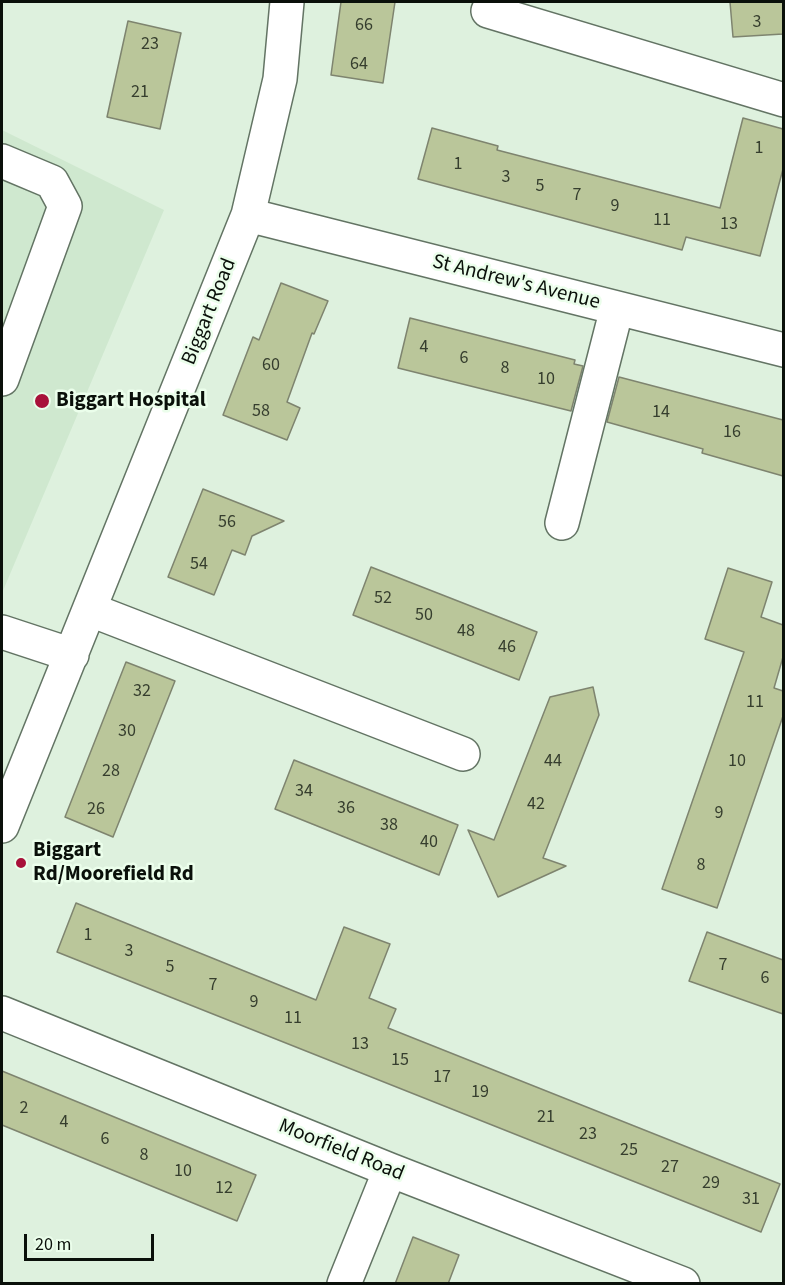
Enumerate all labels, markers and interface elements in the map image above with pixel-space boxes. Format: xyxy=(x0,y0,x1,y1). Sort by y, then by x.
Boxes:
house number: 3 xyxy=(753,12,761,34)
house number: 66 xyxy=(355,15,373,37)
house number: 23 xyxy=(141,34,159,56)
house number: 64 xyxy=(350,54,368,76)
house number: 21 xyxy=(131,82,149,104)
house number: 1 xyxy=(755,138,763,160)
house number: 1 xyxy=(454,154,462,176)
house number: 3 xyxy=(502,167,510,189)
house number: 5 xyxy=(536,176,544,198)
house number: 7 xyxy=(573,185,581,207)
house number: 9 xyxy=(611,196,619,218)
house number: 11 xyxy=(653,210,671,232)
house number: 13 xyxy=(720,214,738,236)
street label: St Andrew's Avenue xyxy=(430,250,602,316)
street label: Biggart Road xyxy=(177,255,243,369)
house number: 4 xyxy=(420,337,428,359)
house number: 6 xyxy=(460,348,468,370)
house number: 60 xyxy=(262,355,280,377)
house number: 8 xyxy=(501,358,509,380)
house number: 10 xyxy=(537,369,555,391)
place label: Biggart Hospital xyxy=(56,388,206,414)
marker: Biggart Hospital xyxy=(33,392,51,410)
house number: 58 xyxy=(252,401,270,423)
house number: 14 xyxy=(652,402,670,424)
house number: 16 xyxy=(723,422,741,444)
house number: 56 xyxy=(218,512,236,534)
house number: 54 xyxy=(190,554,208,576)
house number: 52 xyxy=(374,588,392,610)
house number: 50 xyxy=(415,605,433,627)
house number: 48 xyxy=(457,621,475,643)
house number: 46 xyxy=(498,637,516,659)
house number: 32 xyxy=(133,681,151,703)
house number: 11 xyxy=(746,692,764,714)
house number: 30 xyxy=(118,721,136,743)
house number: 44 xyxy=(544,751,562,773)
house number: 10 xyxy=(728,751,746,773)
house number: 28 xyxy=(102,761,120,783)
house number: 34 xyxy=(295,781,313,803)
house number: 42 xyxy=(527,794,545,816)
house number: 36 xyxy=(337,798,355,820)
house number: 26 xyxy=(87,799,105,821)
house number: 9 xyxy=(715,803,723,825)
house number: 38 xyxy=(380,815,398,837)
house number: 40 xyxy=(420,832,438,854)
place label: Biggart Rd/Moorefield Rd xyxy=(33,838,194,888)
house number: 8 xyxy=(697,855,705,877)
marker: Biggart Rd/Moorefield Rd xyxy=(14,856,28,870)
house number: 1 xyxy=(84,925,92,947)
house number: 3 xyxy=(125,941,133,963)
house number: 7 xyxy=(719,955,727,977)
house number: 5 xyxy=(166,957,174,979)
house number: 6 xyxy=(761,968,769,990)
house number: 7 xyxy=(209,975,217,997)
house number: 9 xyxy=(250,992,258,1014)
house number: 11 xyxy=(284,1008,302,1030)
house number: 13 xyxy=(351,1034,369,1056)
house number: 15 xyxy=(391,1050,409,1072)
house number: 17 xyxy=(433,1067,451,1089)
house number: 19 xyxy=(471,1082,489,1104)
house number: 2 xyxy=(20,1098,28,1120)
house number: 21 xyxy=(537,1107,555,1129)
house number: 4 xyxy=(60,1112,68,1134)
street label: Moorfield Road xyxy=(274,1114,408,1188)
house number: 23 xyxy=(579,1124,597,1146)
house number: 6 xyxy=(101,1129,109,1151)
house number: 25 xyxy=(620,1140,638,1162)
house number: 8 xyxy=(140,1145,148,1167)
house number: 27 xyxy=(661,1157,679,1179)
house number: 10 xyxy=(174,1161,192,1183)
house number: 29 xyxy=(702,1173,720,1195)
house number: 12 xyxy=(215,1178,233,1200)
house number: 31 xyxy=(742,1189,760,1211)
scale bar xyxy=(27,1222,158,1260)
text: 20 m xyxy=(35,1232,71,1257)

